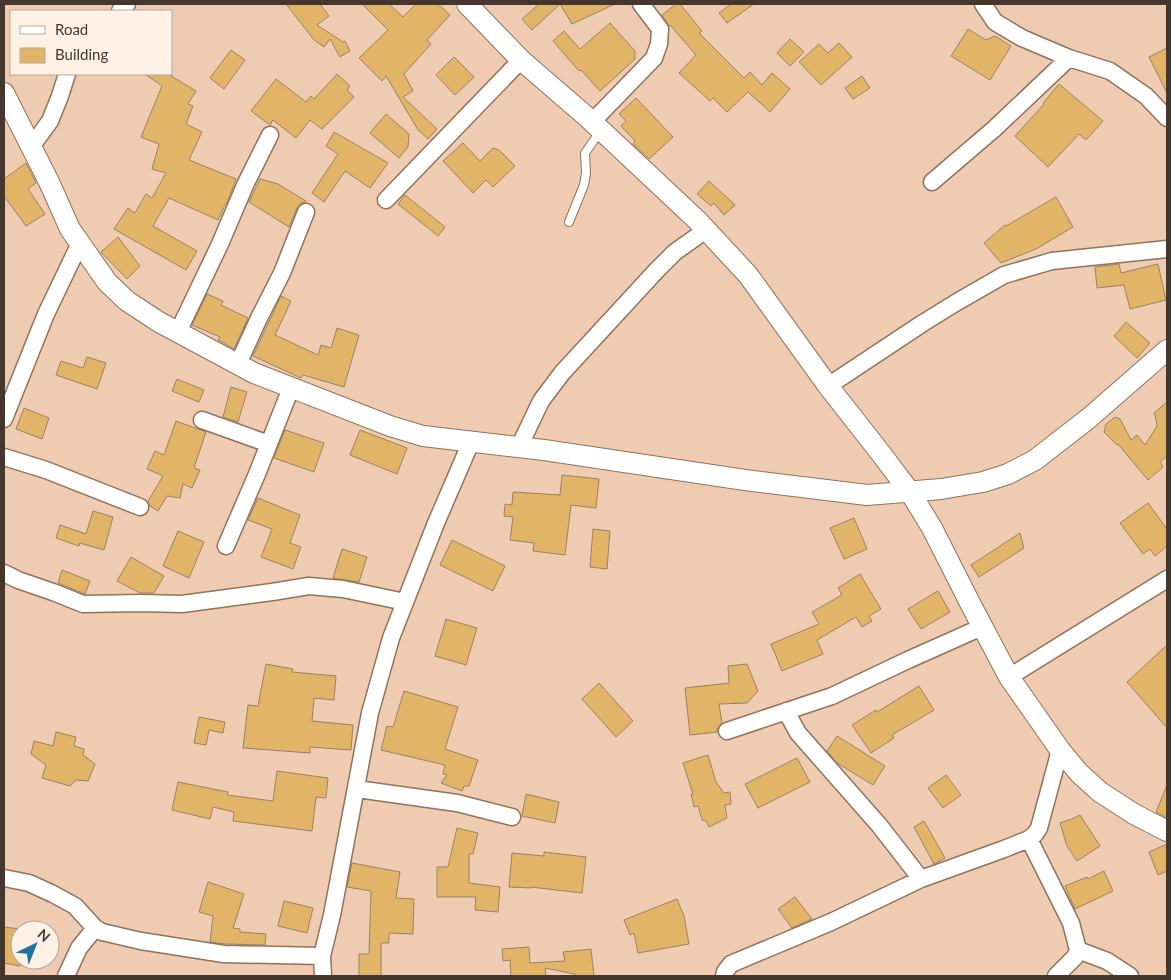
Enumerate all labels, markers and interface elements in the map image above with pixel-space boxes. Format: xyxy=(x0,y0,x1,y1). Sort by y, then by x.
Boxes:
legend xyxy=(10,10,172,75)
text: Road xyxy=(55,20,88,38)
text: Building xyxy=(55,45,108,63)
north arrow xyxy=(10,920,60,970)
text: N xyxy=(34,925,54,945)

